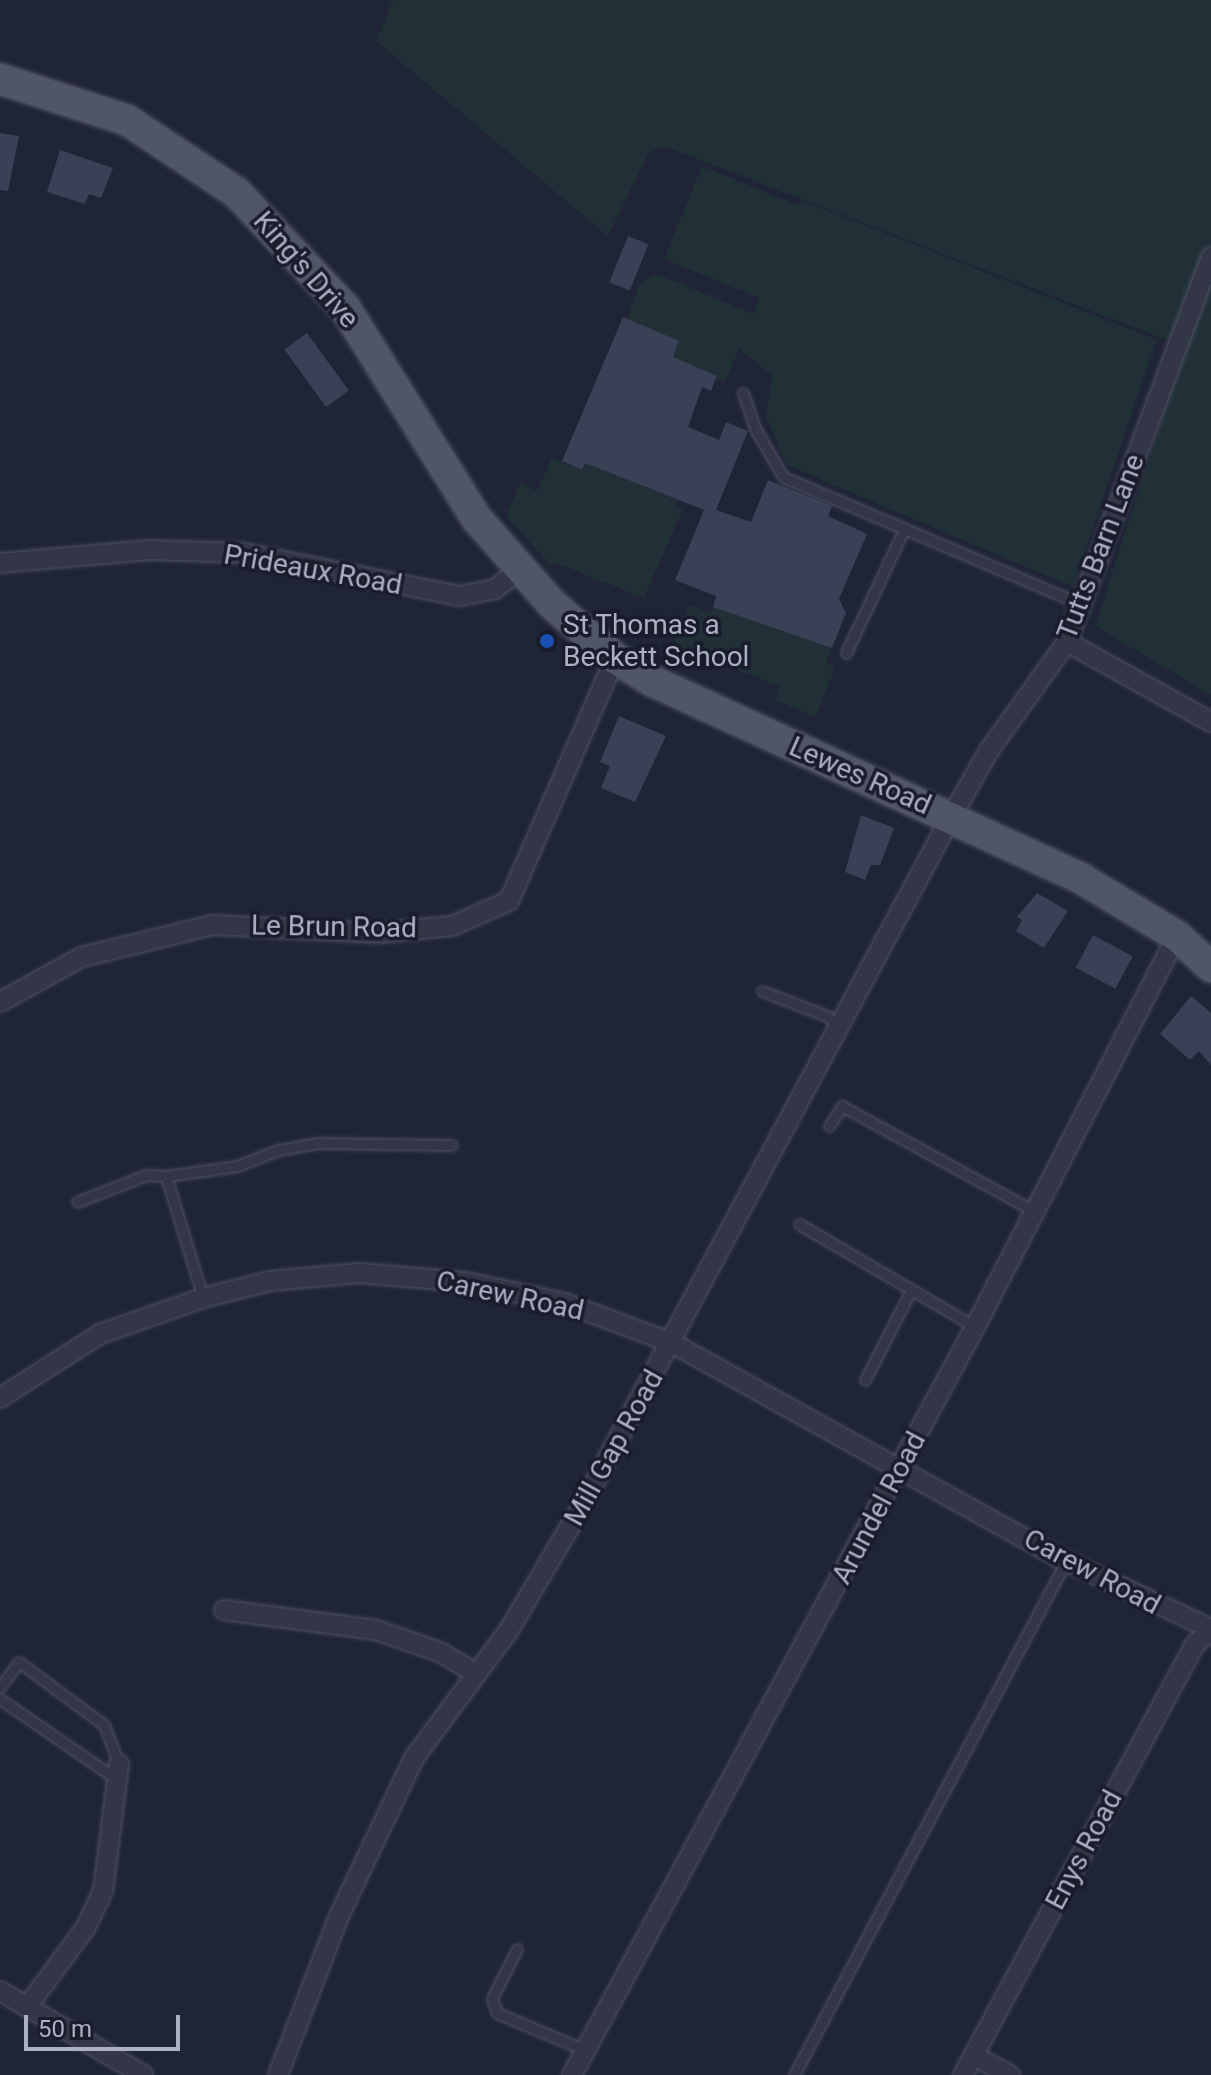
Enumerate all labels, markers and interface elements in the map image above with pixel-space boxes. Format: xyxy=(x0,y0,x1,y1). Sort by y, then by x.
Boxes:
street label: King's Drive xyxy=(246,205,366,335)
street label: Tutts Barn Lane xyxy=(1050,450,1152,644)
street label: Prideaux Road xyxy=(221,538,405,602)
place label: St Thomas a Beckett School xyxy=(563,608,749,674)
marker: St Thomas a Beckett School xyxy=(538,632,556,650)
street label: Lewes Road xyxy=(784,730,936,822)
street label: Le Brun Road xyxy=(251,909,417,945)
street label: Carew Road xyxy=(433,1264,587,1328)
street label: Mill Gap Road xyxy=(557,1364,671,1532)
street label: Arundel Road xyxy=(825,1426,933,1590)
street label: Carew Road xyxy=(1018,1522,1166,1622)
street label: Enys Road xyxy=(1039,1785,1129,1915)
scale bar xyxy=(28,1999,184,2049)
text: 50 m xyxy=(38,2015,92,2043)

